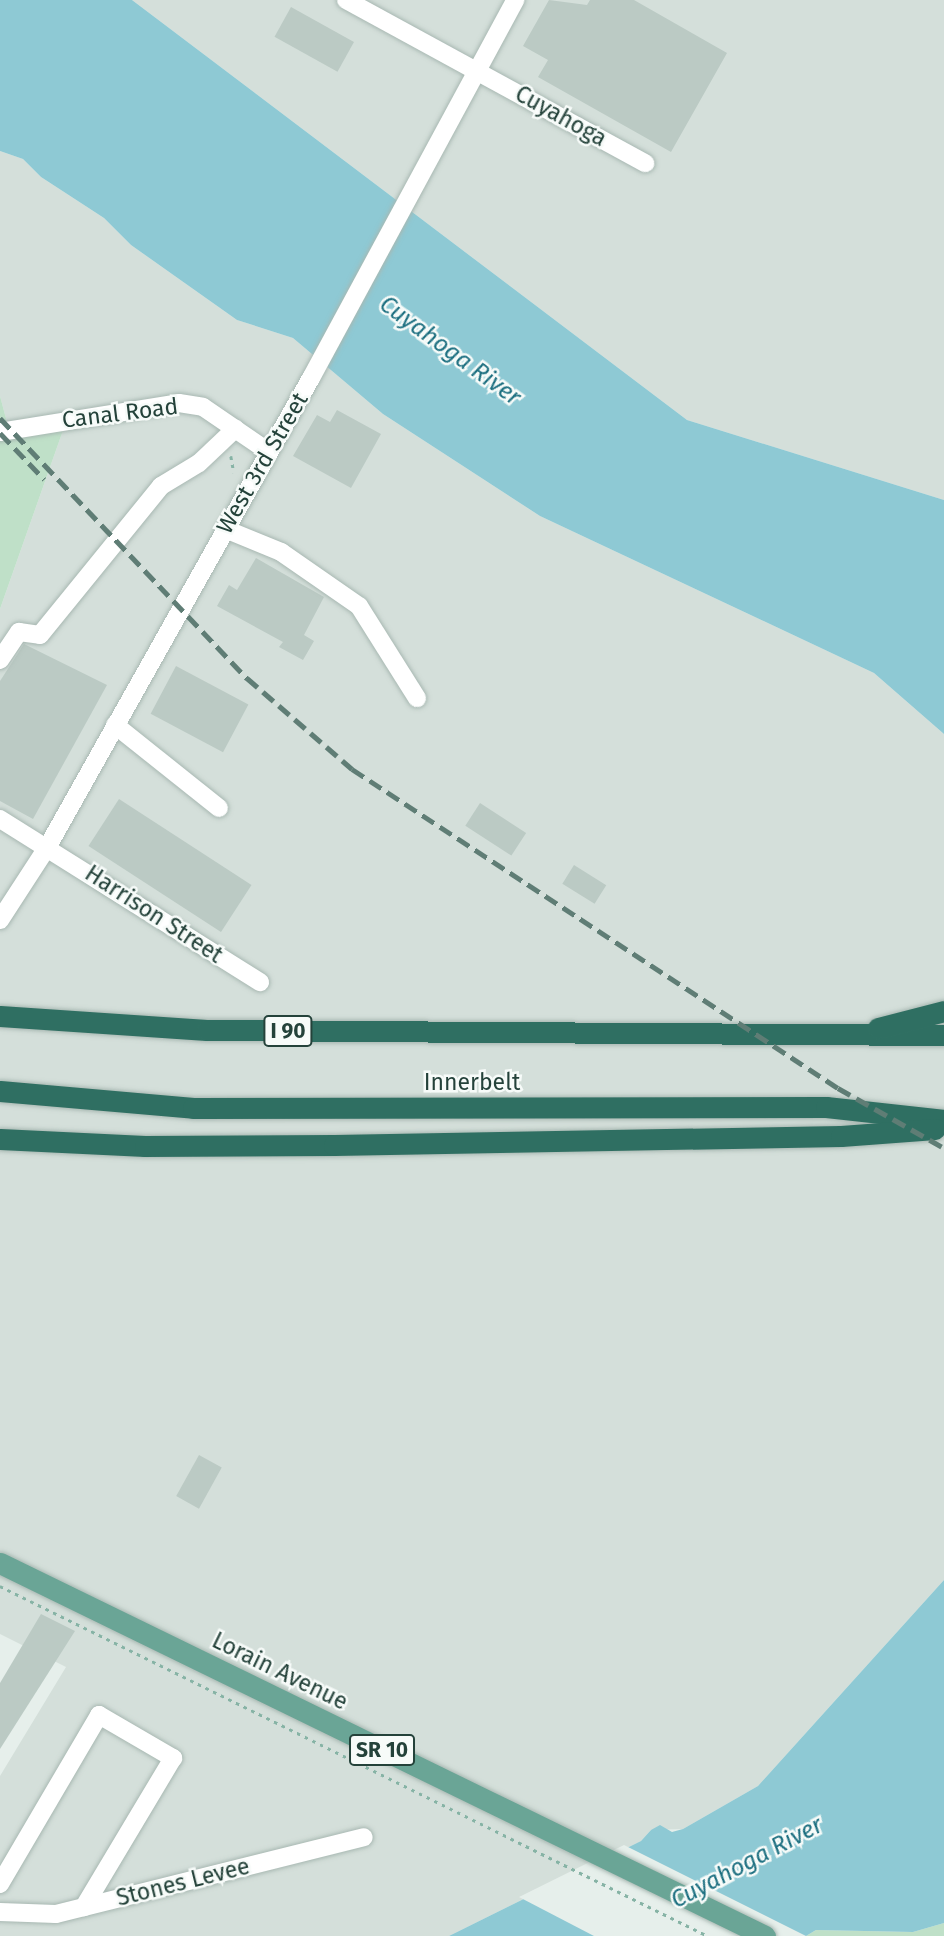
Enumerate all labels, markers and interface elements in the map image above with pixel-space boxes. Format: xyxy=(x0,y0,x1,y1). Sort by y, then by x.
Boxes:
street label: Cuyahoga xyxy=(510,80,612,152)
water label: Cuyahoga River xyxy=(374,290,526,412)
street label: West 3rd Street xyxy=(210,388,314,538)
street label: Canal Road xyxy=(60,392,180,434)
street label: Harrison Street xyxy=(80,859,228,969)
road number: I 90 xyxy=(262,1014,314,1048)
street label: Innerbelt xyxy=(424,1068,520,1096)
street label: Lorain Avenue xyxy=(208,1626,352,1716)
road number: SR 10 xyxy=(349,1732,415,1768)
water label: Cuyahoga River xyxy=(666,1811,828,1915)
street label: Stones Levee xyxy=(113,1852,253,1912)

